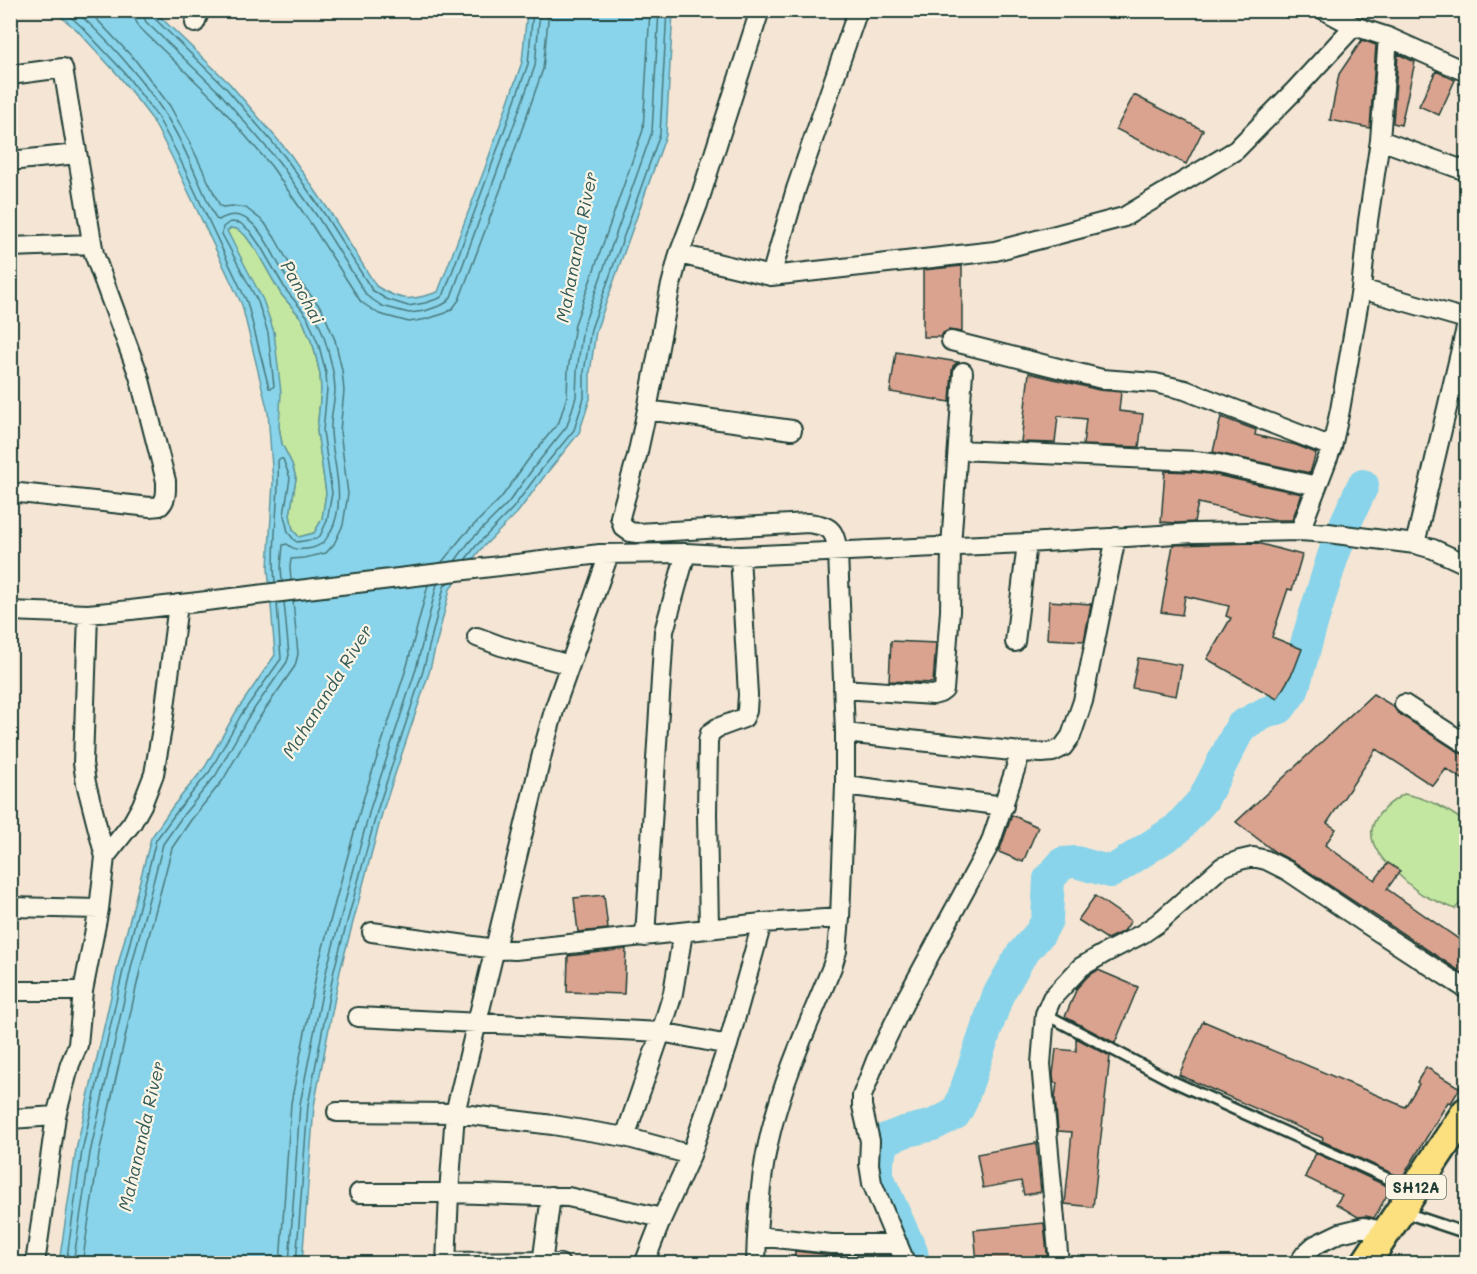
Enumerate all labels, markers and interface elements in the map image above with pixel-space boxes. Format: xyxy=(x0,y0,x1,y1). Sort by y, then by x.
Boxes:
water label: Mahananda River xyxy=(550,170,602,324)
water label: Panchai xyxy=(276,256,331,329)
water label: Mahananda River xyxy=(276,620,378,762)
water label: Mahananda River xyxy=(112,1059,170,1213)
road number: SH12A xyxy=(1386,1175,1446,1199)

